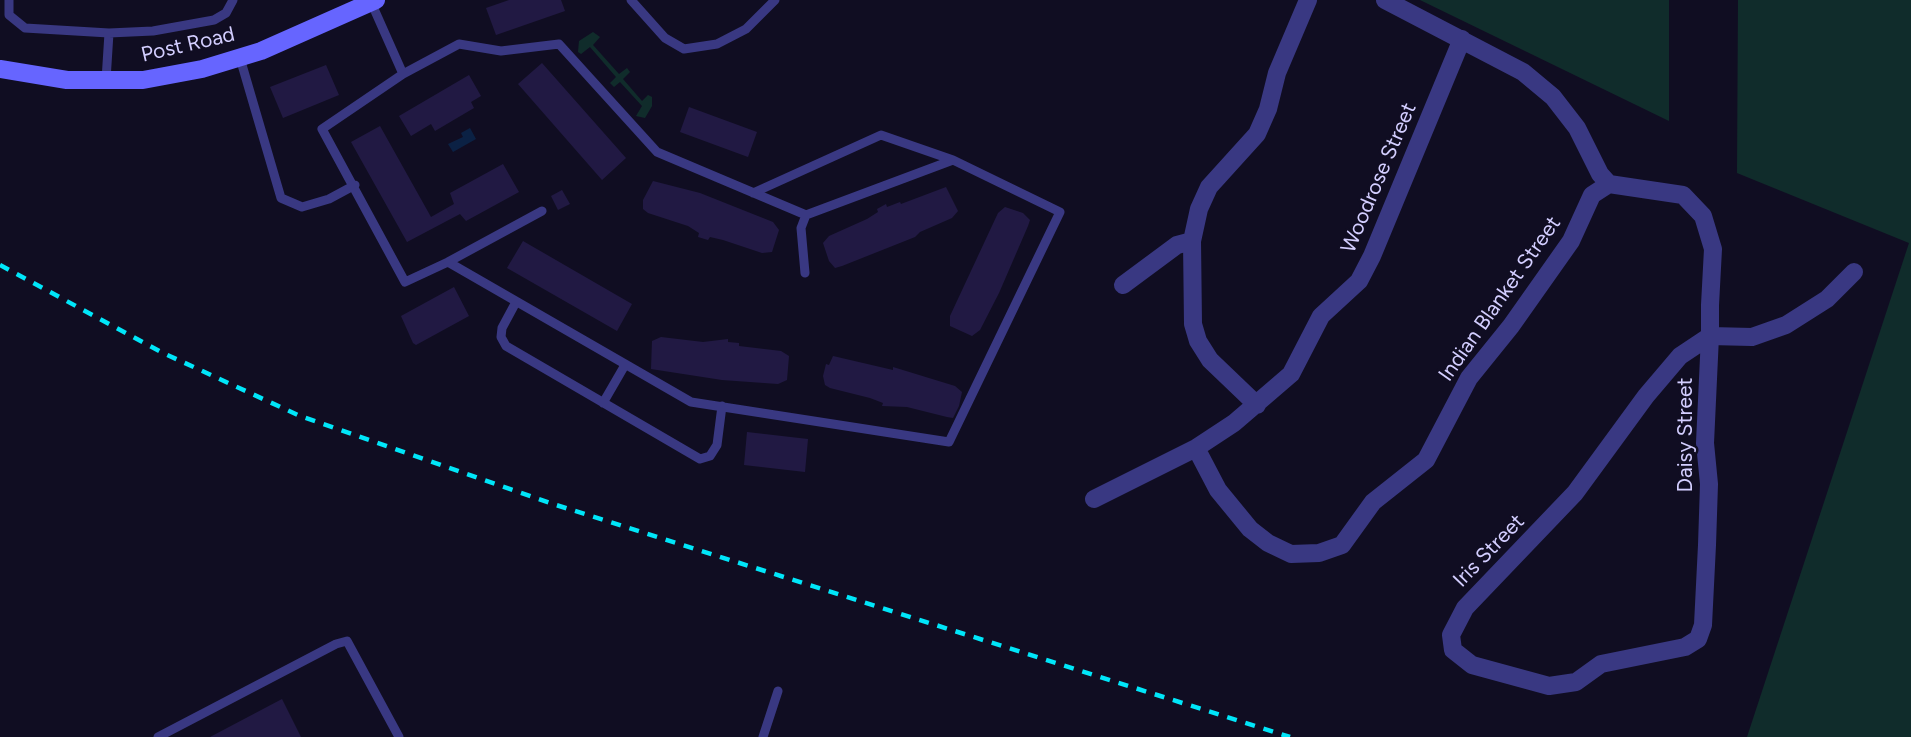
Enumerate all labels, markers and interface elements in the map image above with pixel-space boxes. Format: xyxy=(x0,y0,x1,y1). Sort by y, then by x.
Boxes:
street label: Post Road xyxy=(139,22,237,68)
street label: Woodrose Street xyxy=(1336,99,1422,257)
street label: Indian Blanket Street xyxy=(1434,212,1566,386)
street label: Daisy Street xyxy=(1673,378,1699,492)
street label: Iris Street xyxy=(1448,509,1530,593)

